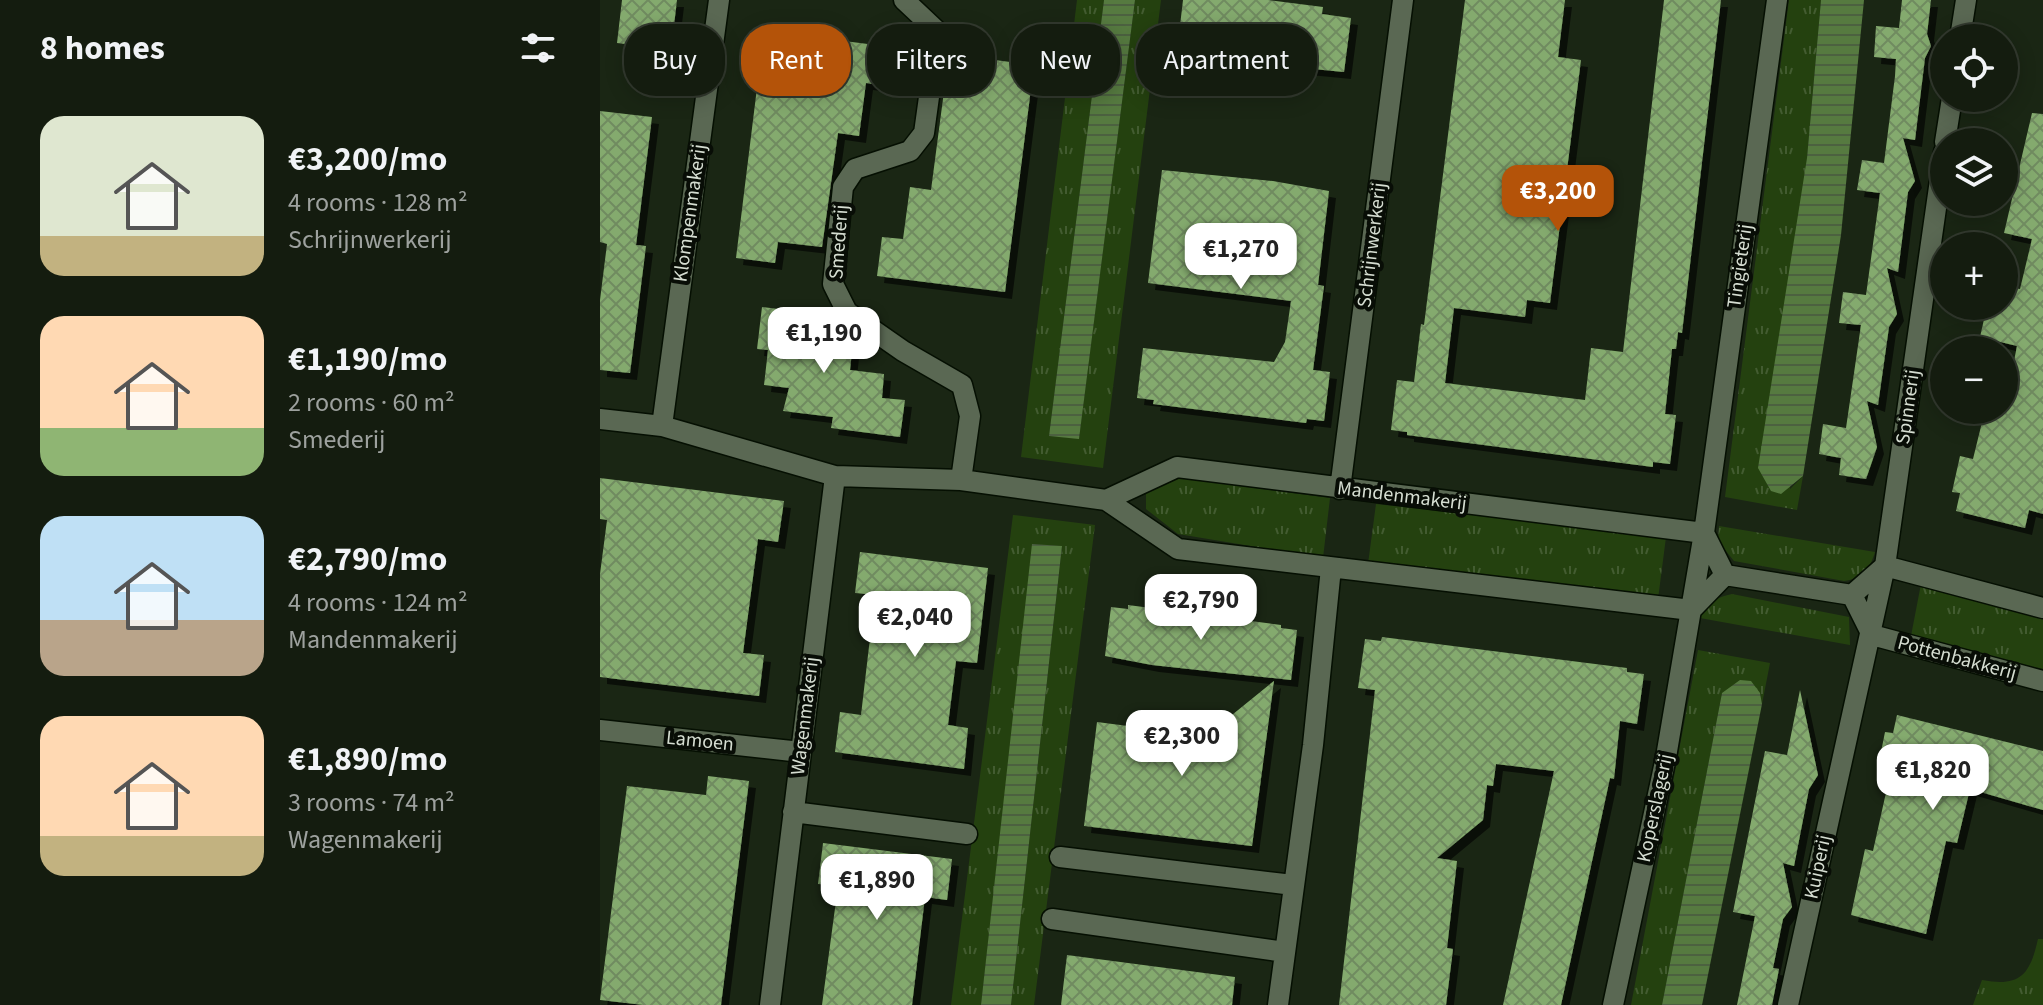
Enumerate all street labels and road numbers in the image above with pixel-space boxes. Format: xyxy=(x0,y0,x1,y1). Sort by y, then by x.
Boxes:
street label: Klompenmakerij xyxy=(666,142,714,284)
street label: Schrijnwerkerij xyxy=(1350,181,1394,309)
street label: Smederij xyxy=(822,204,856,280)
street label: Tingieterij xyxy=(1720,222,1760,310)
street label: Spinnerij xyxy=(1889,368,1927,446)
street label: Mandenmakerij xyxy=(1336,474,1468,518)
street label: Pottenbakkerij xyxy=(1894,629,2020,687)
street label: Wagenmakerij xyxy=(784,655,826,777)
street label: Lamoen xyxy=(665,724,735,758)
street label: Koperslagerij xyxy=(1630,751,1680,865)
street label: Kuiperij xyxy=(1798,832,1838,902)

